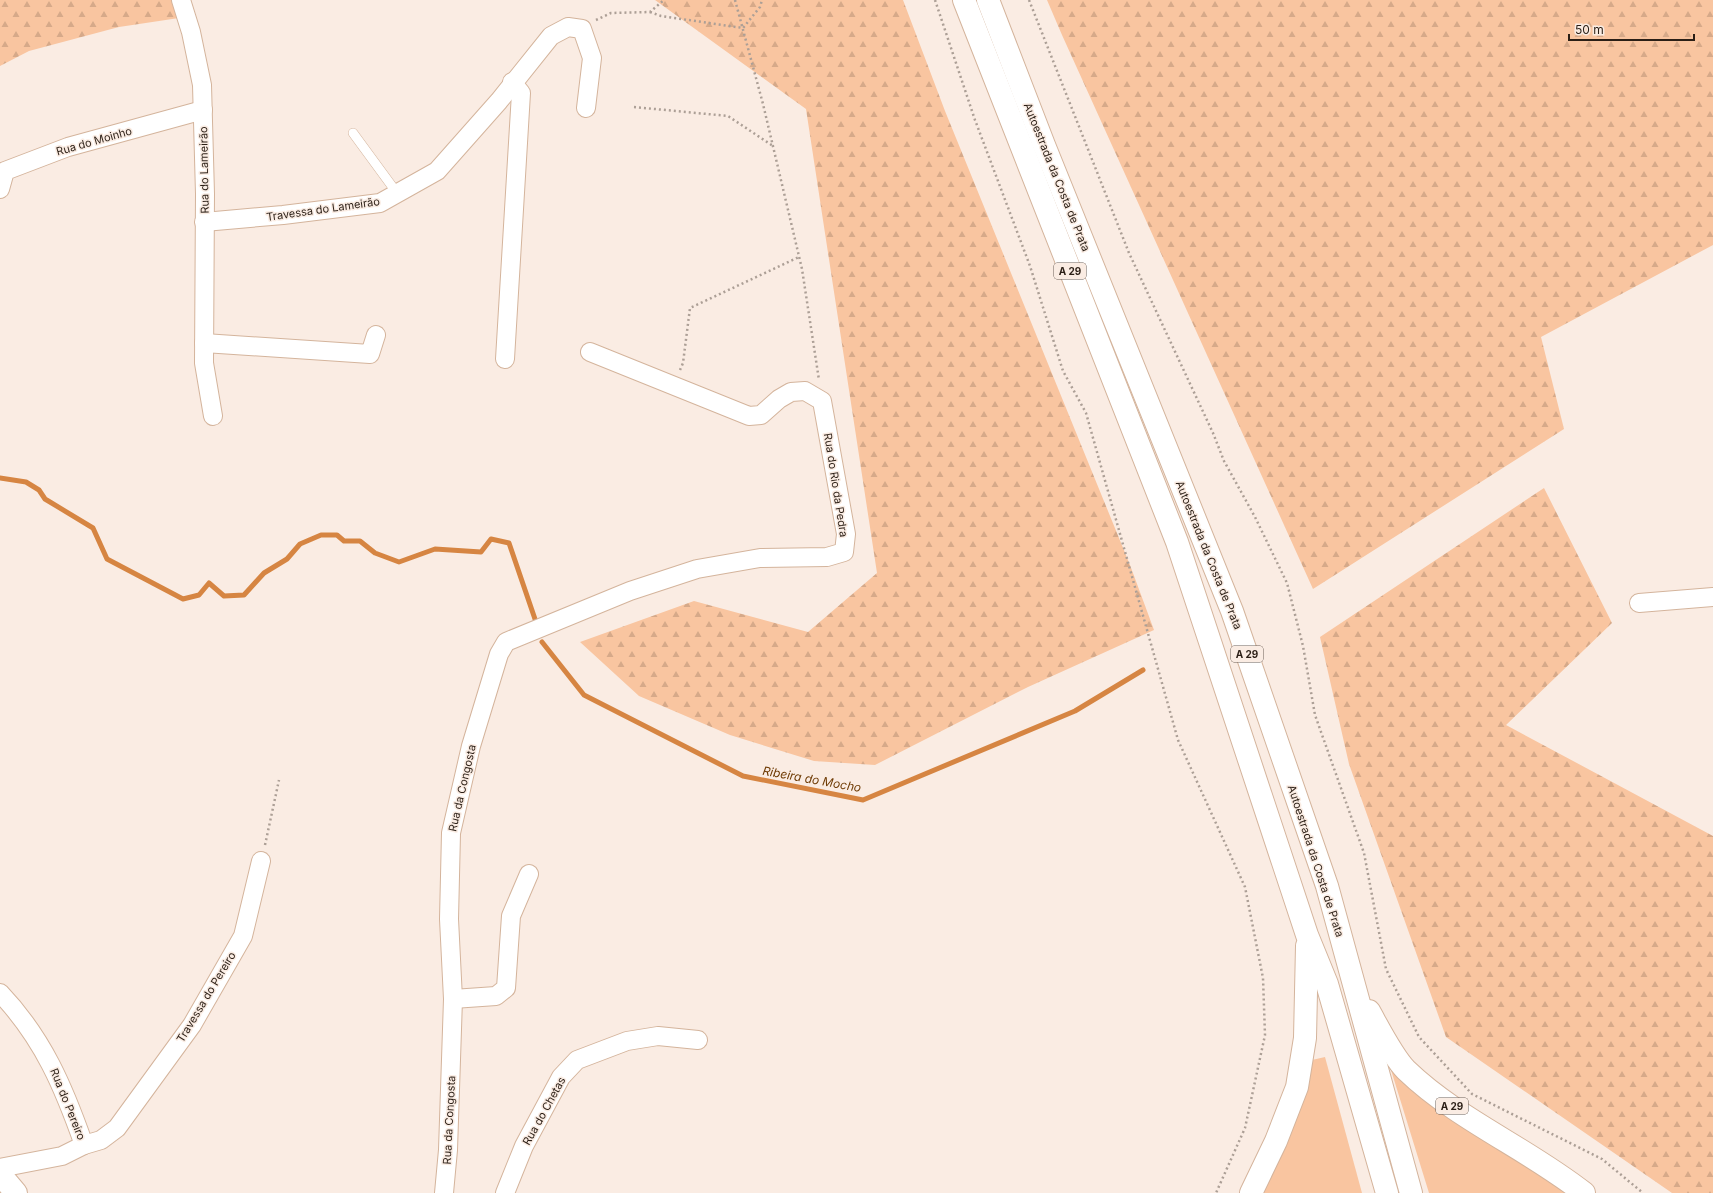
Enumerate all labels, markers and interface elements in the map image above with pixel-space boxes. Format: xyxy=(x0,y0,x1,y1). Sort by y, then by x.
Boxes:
scale bar xyxy=(1569,16,1694,42)
text: 50 m xyxy=(1575,22,1604,37)
street label: Autoestrada da Costa de Prata xyxy=(1021,101,1093,253)
street label: Rua do Moinho xyxy=(55,123,134,158)
street label: Rua do Lameirão xyxy=(196,126,212,214)
street label: Travessa do Lameirão xyxy=(265,194,381,224)
road number: A 29 xyxy=(1054,263,1086,279)
street label: Rua do Rio da Pedra xyxy=(821,432,851,538)
street label: Autoestrada da Costa de Prata xyxy=(1173,479,1245,631)
road number: A 29 xyxy=(1231,646,1263,662)
street label: Rua da Congosta xyxy=(445,743,479,833)
water label: Ribeira do Mocho xyxy=(761,763,863,795)
street label: Autoestrada da Costa de Prata xyxy=(1285,783,1347,939)
street label: Travessa do Pereiro xyxy=(173,949,239,1045)
street label: Rua do Pereiro xyxy=(47,1066,89,1142)
street label: Rua do Chetas xyxy=(519,1074,569,1148)
street label: Rua da Congosta xyxy=(440,1075,458,1165)
road number: A 29 xyxy=(1436,1098,1468,1114)

